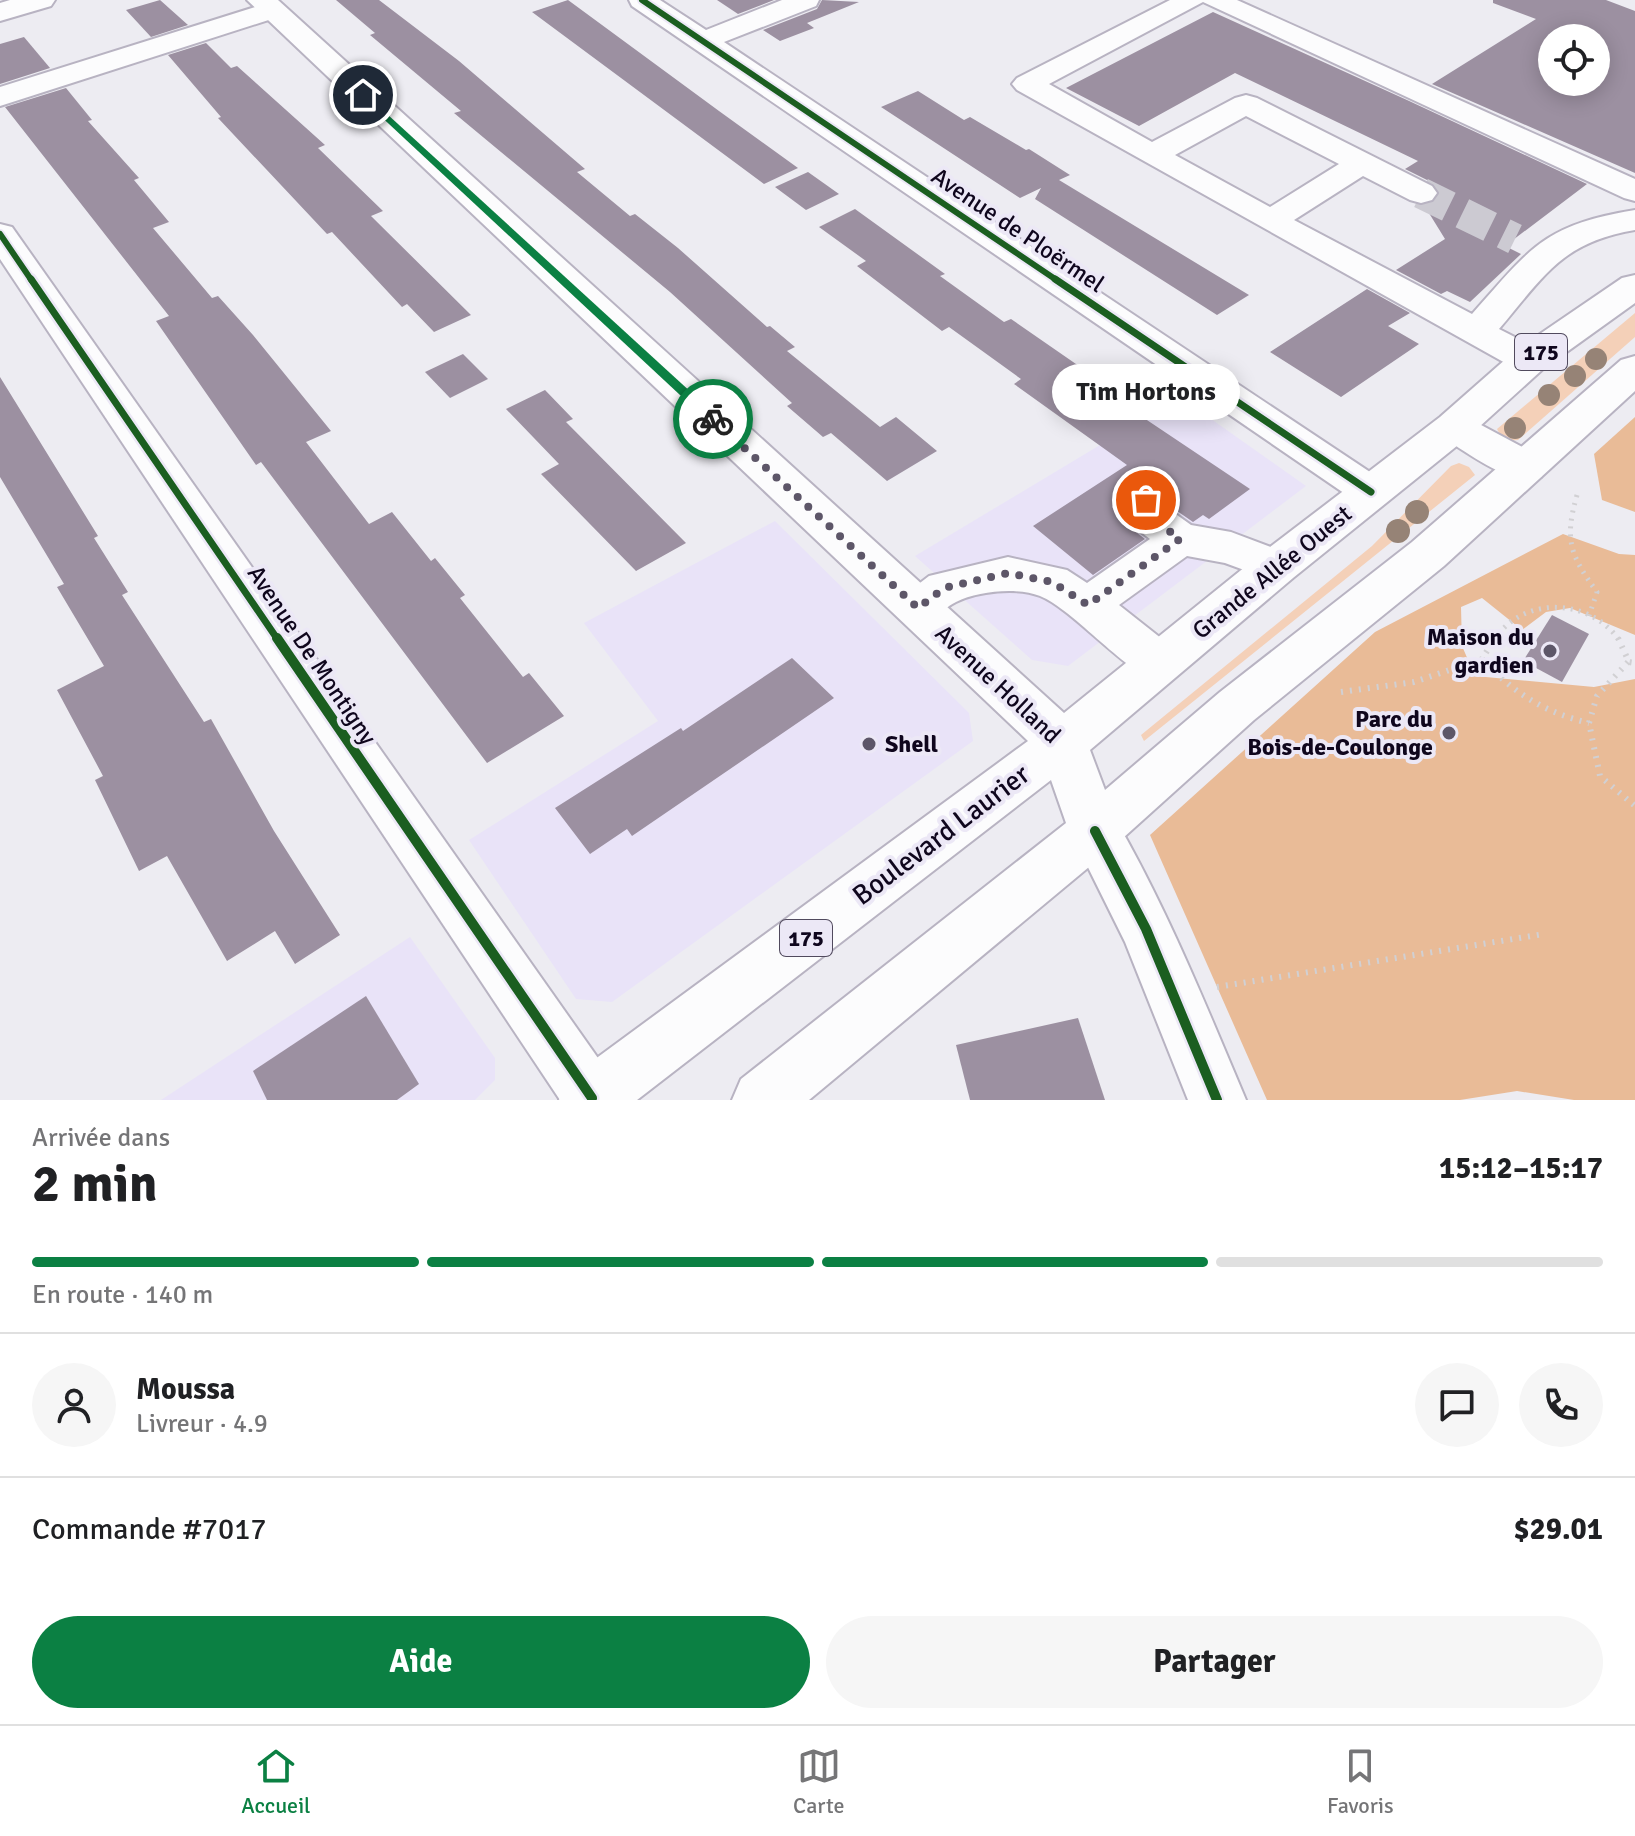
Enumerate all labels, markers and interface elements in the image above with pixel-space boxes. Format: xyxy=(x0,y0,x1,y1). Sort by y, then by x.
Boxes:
map controls xyxy=(1538,24,1610,96)
button: locate xyxy=(1538,24,1610,96)
pin xyxy=(329,61,397,129)
icon: home xyxy=(341,73,385,117)
street label: Avenue de Ploërmel xyxy=(926,161,1110,299)
road number: 175 xyxy=(1515,334,1567,370)
callout: Tim Hortons xyxy=(1052,364,1240,420)
text: Tim Hortons xyxy=(1076,376,1216,408)
courier xyxy=(673,379,753,459)
icon: bike xyxy=(691,397,735,441)
pin xyxy=(1112,466,1180,534)
icon: bag xyxy=(1124,478,1168,522)
street label: Grande Allée Ouest xyxy=(1186,499,1358,645)
street label: Avenue De Montigny xyxy=(241,560,383,750)
street label: Avenue Holland xyxy=(929,618,1067,750)
place label: Maison du gardien xyxy=(1427,622,1534,680)
marker: Maison du gardien xyxy=(1541,642,1559,660)
place label: Parc du Bois-de-Coulonge xyxy=(1247,704,1433,762)
marker: Parc du Bois-de-Coulonge xyxy=(1440,724,1458,742)
place label: Shell xyxy=(885,729,939,759)
marker: Shell xyxy=(860,735,878,753)
street label: Boulevard Laurier xyxy=(846,757,1037,913)
road number: 175 xyxy=(780,920,832,956)
text: Arrivée dans xyxy=(32,1122,170,1154)
text: 15:12–15:17 xyxy=(1439,1150,1603,1187)
text: 2 min xyxy=(32,1152,158,1216)
text: En route · 140 m xyxy=(32,1279,213,1311)
button: person xyxy=(32,1363,116,1447)
button: chat xyxy=(1415,1363,1499,1447)
button: phone xyxy=(1519,1363,1603,1447)
text: Moussa xyxy=(136,1371,235,1408)
text: Livreur · 4.9 xyxy=(136,1408,268,1440)
text: Commande #7017 xyxy=(32,1511,267,1548)
text: $29.01 xyxy=(1513,1511,1603,1548)
button: Aide xyxy=(32,1616,810,1708)
button: Partager xyxy=(826,1616,1603,1708)
tab: Accueil xyxy=(241,1744,311,1819)
tab: Carte xyxy=(793,1744,844,1819)
tab: Favoris xyxy=(1327,1744,1394,1819)

